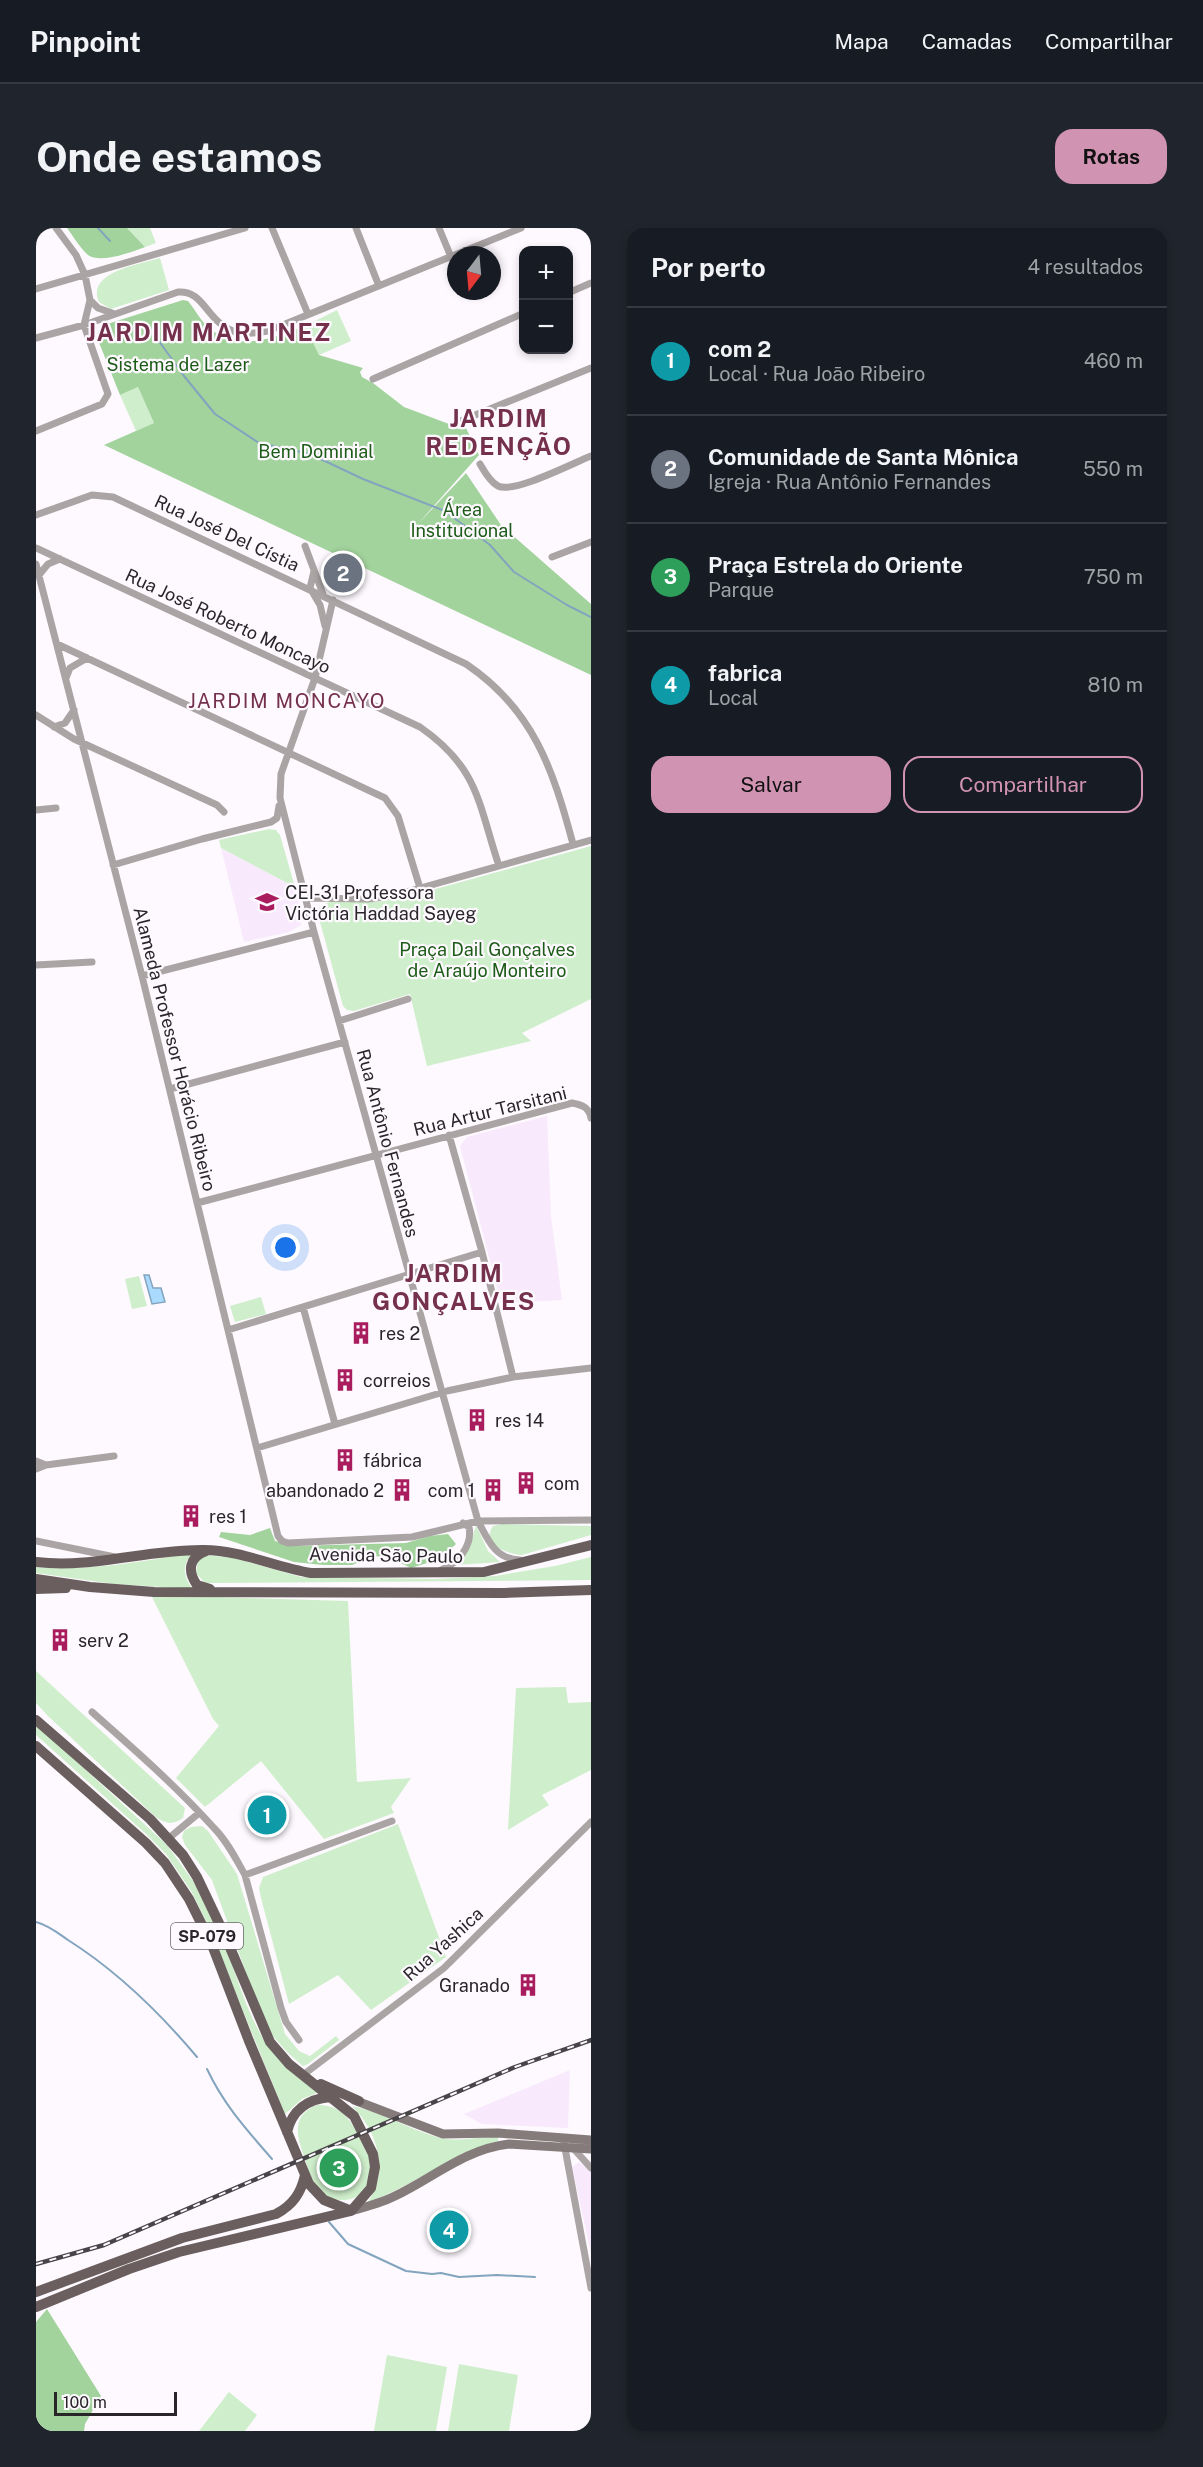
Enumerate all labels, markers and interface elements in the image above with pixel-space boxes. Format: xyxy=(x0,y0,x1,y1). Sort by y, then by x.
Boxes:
text: Pinpoint xyxy=(30,25,141,58)
text: Mapa xyxy=(835,29,889,54)
text: Camadas xyxy=(922,29,1012,54)
text: Compartilhar xyxy=(1045,29,1173,54)
button: Rotas xyxy=(1055,129,1167,184)
text: Onde estamos xyxy=(36,132,322,181)
north arrow xyxy=(447,246,501,300)
map controls xyxy=(519,246,573,354)
button: + xyxy=(519,246,573,300)
text: Por perto xyxy=(651,252,766,283)
text: 4 resultados xyxy=(1027,255,1143,279)
button: − xyxy=(519,300,573,354)
district label: JARDIM MARTINEZ xyxy=(86,318,332,346)
text: com 2 xyxy=(708,336,771,362)
text: 1 xyxy=(666,349,675,373)
text: 460 m xyxy=(1084,349,1143,373)
park label: Sistema de Lazer xyxy=(106,354,250,375)
text: Local · Rua Joāo Ribeiro xyxy=(708,362,925,386)
district label: JARDIM REDENÇÃO xyxy=(426,404,572,461)
park label: Bem Dominial xyxy=(258,441,374,462)
text: Comunidade de Santa Mônica xyxy=(708,444,1019,470)
text: 2 xyxy=(664,457,677,481)
text: 550 m xyxy=(1083,457,1143,481)
text: Igreja · Rua Antônio Fernandes xyxy=(708,470,991,494)
street label: Rua José Del Cístia xyxy=(151,490,303,576)
park label: Área Institucional xyxy=(410,498,514,541)
pin: 2 xyxy=(324,550,362,596)
text: Praça Estrela do Oriente xyxy=(708,552,963,578)
street label: Rua José Roberto Moncayo xyxy=(122,564,334,678)
text: 3 xyxy=(664,565,677,589)
text: 750 m xyxy=(1084,565,1143,589)
text: Parque xyxy=(708,578,774,602)
text: fabrica xyxy=(708,660,782,686)
text: 4 xyxy=(664,673,677,697)
text: 810 m xyxy=(1088,673,1143,697)
text: Local xyxy=(708,686,758,710)
district label: JARDIM MONCAYO xyxy=(188,689,386,713)
button: Salvar xyxy=(651,756,891,813)
button: Compartilhar xyxy=(903,756,1143,813)
place label: CEI-31 Professora Victória Haddad Sayeg xyxy=(285,882,476,924)
school or university icon: CEI-31 Professora Victória Haddad Sayeg xyxy=(254,889,280,915)
street label: Alameda Professor Horácio Ribeiro xyxy=(129,905,221,1193)
park label: Praça Dail Gonçalves de Araújo Monteiro xyxy=(399,939,575,981)
street label: Rua Antônio Fernandes xyxy=(353,1047,423,1239)
street label: Rua Artur Tarsitani xyxy=(411,1082,569,1140)
your location xyxy=(271,1233,300,1262)
district label: JARDIM GONÇALVES xyxy=(372,1259,536,1316)
building icon: res 2 xyxy=(348,1320,374,1346)
place label: res 2 xyxy=(379,1323,420,1344)
building icon: correios xyxy=(332,1367,358,1393)
place label: correios xyxy=(363,1370,431,1391)
building icon: res 14 xyxy=(464,1407,490,1433)
place label: res 14 xyxy=(495,1410,544,1431)
building icon: fábrica xyxy=(332,1447,358,1473)
place label: fábrica xyxy=(363,1450,422,1471)
building icon: com xyxy=(513,1470,539,1496)
place label: com xyxy=(544,1473,579,1494)
building icon: abandonado 2 xyxy=(389,1477,415,1503)
building icon: com 1 xyxy=(480,1477,506,1503)
place label: abandonado 2 xyxy=(266,1480,384,1501)
place label: com 1 xyxy=(428,1480,475,1501)
building icon: res 1 xyxy=(178,1503,204,1529)
place label: res 1 xyxy=(209,1506,247,1527)
street label: Avenida São Paulo xyxy=(309,1543,463,1567)
building icon: serv 2 xyxy=(47,1627,73,1653)
place label: serv 2 xyxy=(78,1630,129,1651)
pin: 1 xyxy=(248,1792,286,1838)
street label: Rua Yashica xyxy=(399,1903,487,1985)
road number: SP-079 xyxy=(171,1923,243,1949)
building icon: Granado xyxy=(515,1972,541,1998)
place label: Granado xyxy=(439,1975,510,1996)
pin: 3 xyxy=(320,2146,358,2190)
pin: 4 xyxy=(430,2208,468,2252)
scale bar xyxy=(54,2389,177,2416)
text: 100 m xyxy=(63,2393,107,2412)

